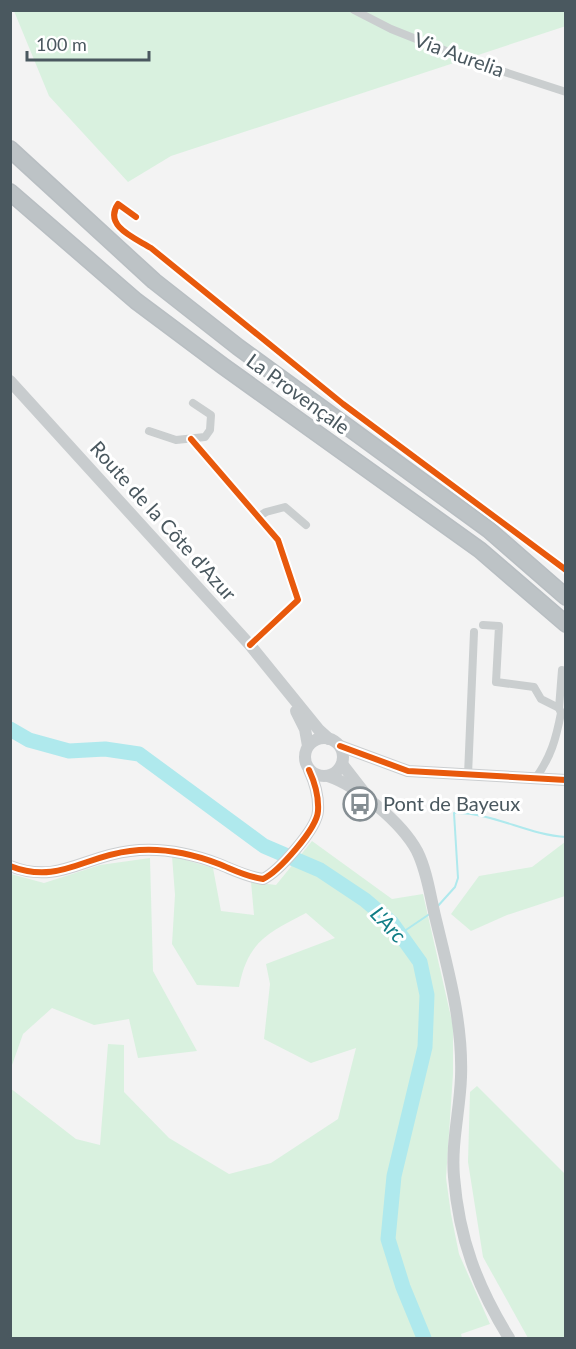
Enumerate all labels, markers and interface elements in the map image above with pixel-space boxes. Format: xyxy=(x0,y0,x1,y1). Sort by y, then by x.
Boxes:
scale bar xyxy=(27,24,148,62)
street label: Via Aurelia xyxy=(411,27,508,81)
text: 100 m xyxy=(36,33,87,55)
street label: La Provençale xyxy=(242,348,355,439)
street label: Route de la Côte d'Azur xyxy=(86,436,242,605)
bus stop icon: Pont de Bayeux xyxy=(342,786,378,822)
place label: Pont de Bayeux xyxy=(383,791,520,815)
water label: L'Arc xyxy=(366,901,412,948)

